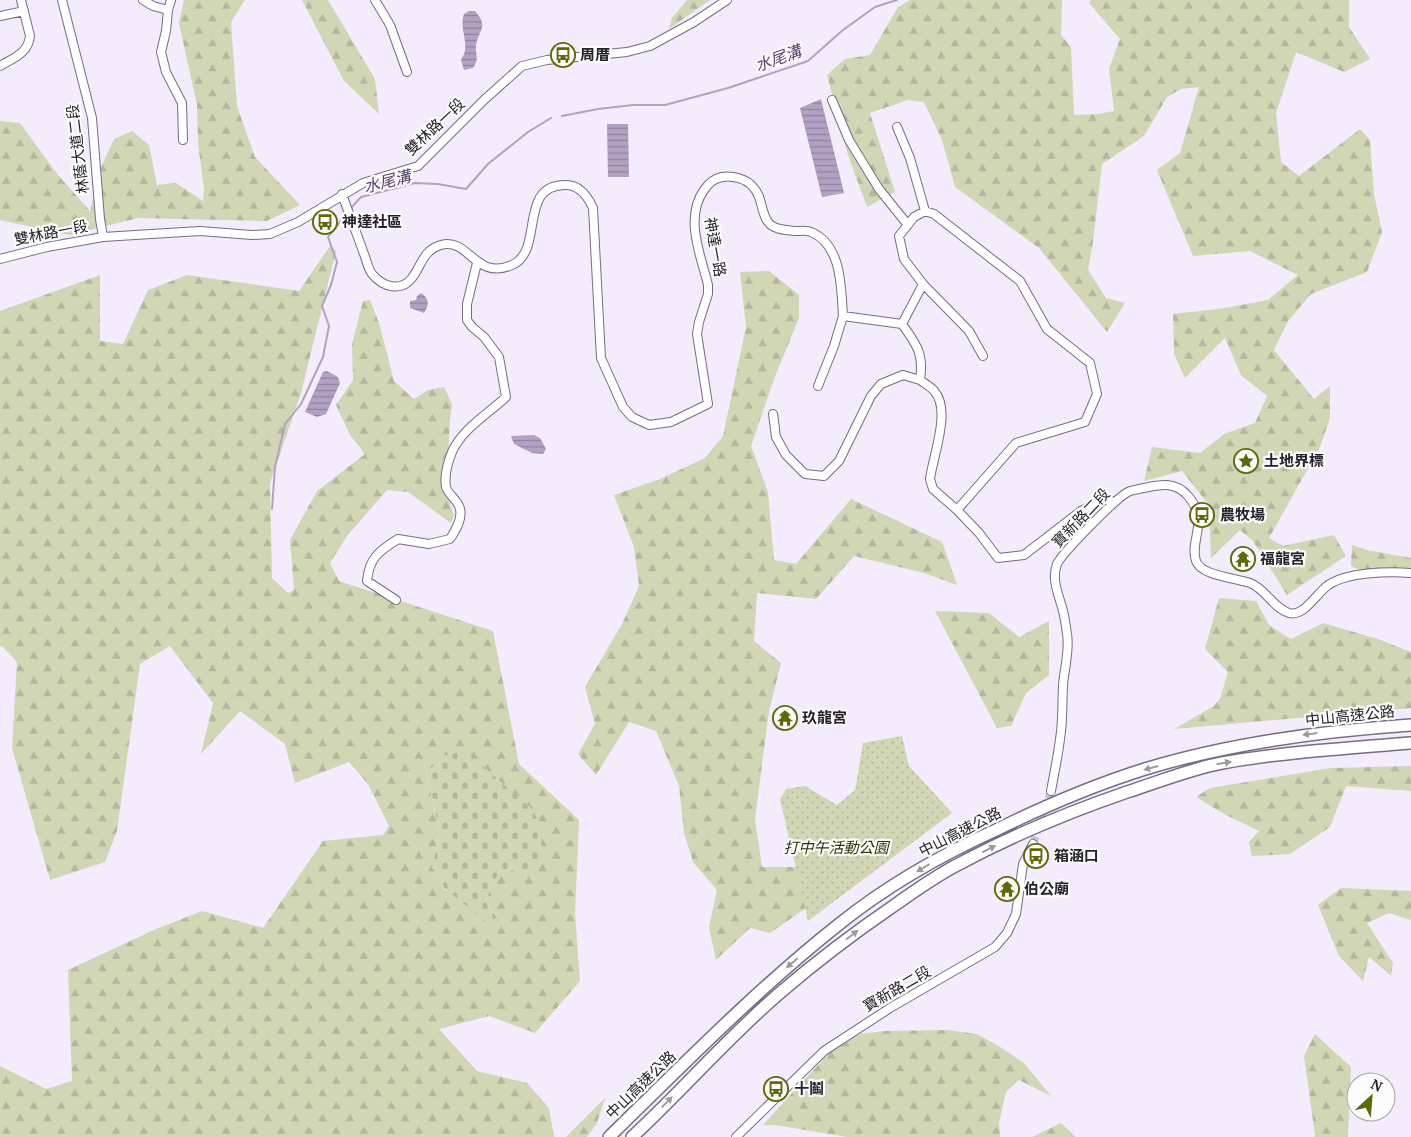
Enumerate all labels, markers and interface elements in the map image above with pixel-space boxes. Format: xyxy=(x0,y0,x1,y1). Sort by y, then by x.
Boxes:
water label: 水尾溝 xyxy=(752,39,806,77)
bus stop icon: 周厝 xyxy=(550,42,576,68)
place label: 周厝 xyxy=(580,44,610,64)
street label: 雙林路一段 xyxy=(400,93,469,159)
street label: 林蔭大道二段 xyxy=(62,103,92,195)
water label: 水尾溝 xyxy=(361,164,415,197)
bus stop icon: 神達社區 xyxy=(312,209,338,235)
place label: 神達社區 xyxy=(342,211,402,231)
street label: 雙林路一段 xyxy=(12,215,90,249)
street label: 神達一路 xyxy=(701,216,731,278)
place icon: 土地界標 xyxy=(1233,448,1259,474)
place label: 土地界標 xyxy=(1264,450,1324,470)
street label: 寶新路二段 xyxy=(1047,483,1114,551)
bus stop icon: 農牧場 xyxy=(1189,502,1215,528)
place label: 農牧場 xyxy=(1220,504,1265,524)
temple icon: 福龍宮 xyxy=(1230,546,1256,572)
place label: 福龍宮 xyxy=(1260,548,1305,568)
street label: 中山高速公路 xyxy=(1304,700,1396,730)
temple icon: 玖龍宮 xyxy=(772,705,798,731)
place label: 玖龍宮 xyxy=(802,707,847,727)
one-way arrow xyxy=(1302,730,1318,738)
one-way arrow xyxy=(1216,759,1232,767)
one-way arrow xyxy=(1144,764,1159,772)
street label: 中山高速公路 xyxy=(915,802,1004,860)
park label: 打中午活動公園 xyxy=(783,837,890,857)
bus stop icon: 箱涵口 xyxy=(1023,843,1049,869)
one-way arrow xyxy=(982,845,996,853)
place label: 箱涵口 xyxy=(1054,845,1099,865)
one-way arrow xyxy=(916,863,929,872)
temple icon: 伯公廟 xyxy=(994,876,1020,902)
place label: 伯公廟 xyxy=(1024,878,1069,898)
one-way arrow xyxy=(845,930,859,940)
one-way arrow xyxy=(786,958,799,969)
street label: 寶新路二段 xyxy=(859,961,934,1016)
street label: 中山高速公路 xyxy=(601,1046,680,1123)
north arrow xyxy=(1346,1072,1396,1122)
text: N xyxy=(1368,1074,1386,1096)
bus stop icon: 十鬮 xyxy=(763,1076,789,1102)
place label: 十鬮 xyxy=(794,1078,824,1098)
one-way arrow xyxy=(660,1097,672,1109)

